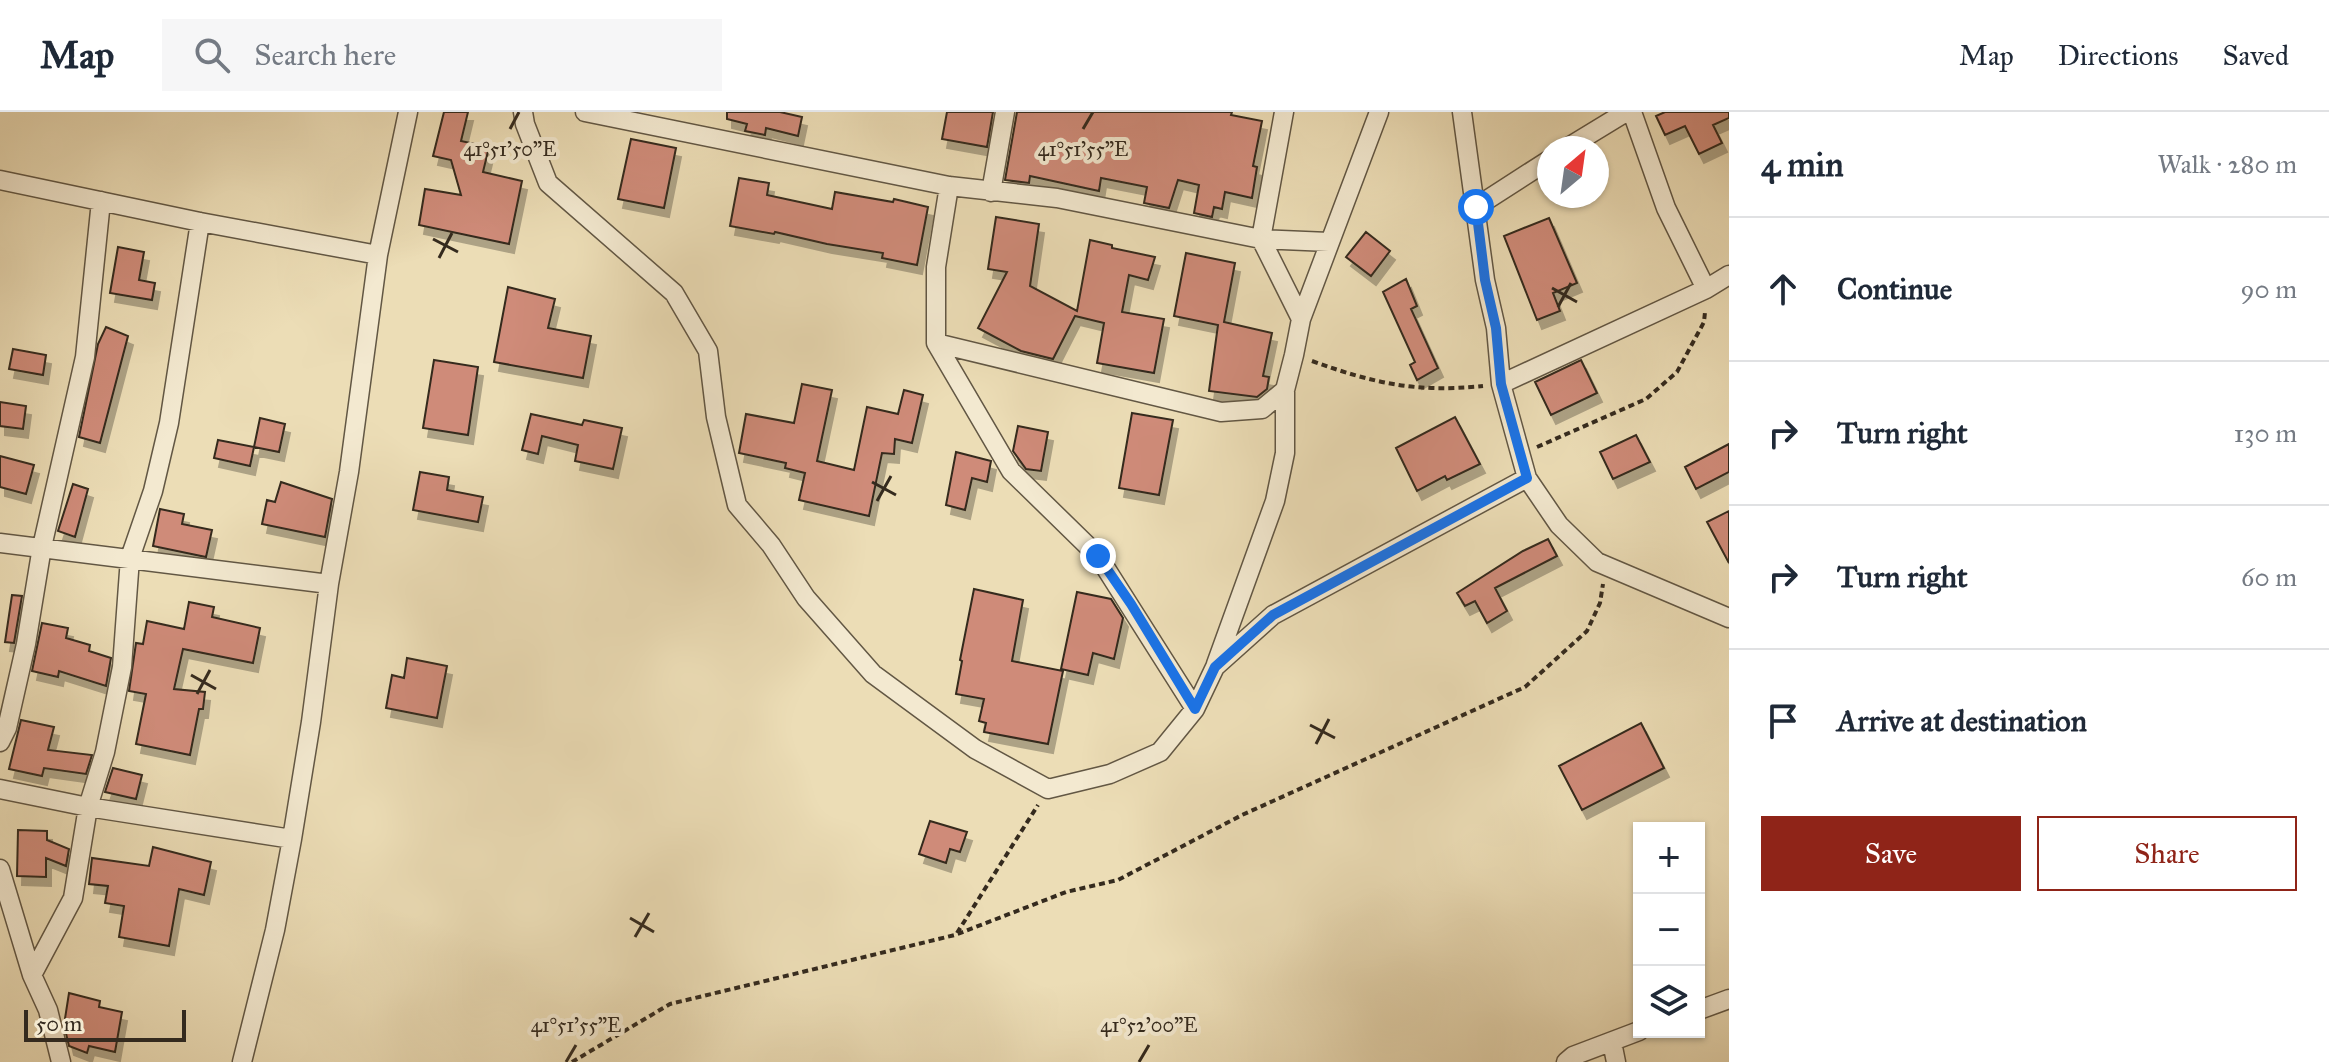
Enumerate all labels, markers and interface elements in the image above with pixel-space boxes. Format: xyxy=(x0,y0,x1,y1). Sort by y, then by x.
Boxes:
search box xyxy=(162,19,722,91)
text: Map xyxy=(40,32,114,78)
icon: search xyxy=(190,33,234,77)
text: Search here xyxy=(254,37,396,73)
text: Map xyxy=(1959,38,2014,73)
text: Directions xyxy=(2058,38,2179,73)
text: Saved xyxy=(2223,38,2289,73)
north arrow xyxy=(1537,136,1609,208)
text: 41°51'50"E xyxy=(463,137,557,161)
text: 41°51'55"E xyxy=(1038,137,1128,161)
text: 4 min xyxy=(1761,144,1844,185)
text: Walk · 280 m xyxy=(2157,148,2297,180)
route start xyxy=(1458,189,1494,225)
icon: ahead xyxy=(1761,267,1805,311)
text: Continue xyxy=(1837,271,1952,307)
text: 90 m xyxy=(2240,273,2297,305)
icon: right xyxy=(1761,411,1805,455)
text: Turn right xyxy=(1837,415,1968,451)
text: 130 m xyxy=(2234,417,2297,449)
route end xyxy=(1080,538,1116,574)
icon: right xyxy=(1761,555,1805,599)
text: Turn right xyxy=(1837,559,1968,595)
text: 60 m xyxy=(2241,561,2297,593)
icon: arrive xyxy=(1761,699,1805,743)
text: Arrive at destination xyxy=(1837,703,2087,739)
button: Save xyxy=(1761,816,2021,891)
button: Share xyxy=(2037,816,2297,891)
map controls xyxy=(1633,822,1705,1038)
button: + xyxy=(1633,822,1705,894)
button: − xyxy=(1633,894,1705,966)
button: layers xyxy=(1633,966,1705,1038)
scale bar xyxy=(24,1006,186,1042)
text: 50 m xyxy=(36,1010,82,1037)
text: 41°51'55"E xyxy=(531,1013,621,1037)
text: 41°52'00"E xyxy=(1100,1013,1198,1037)

